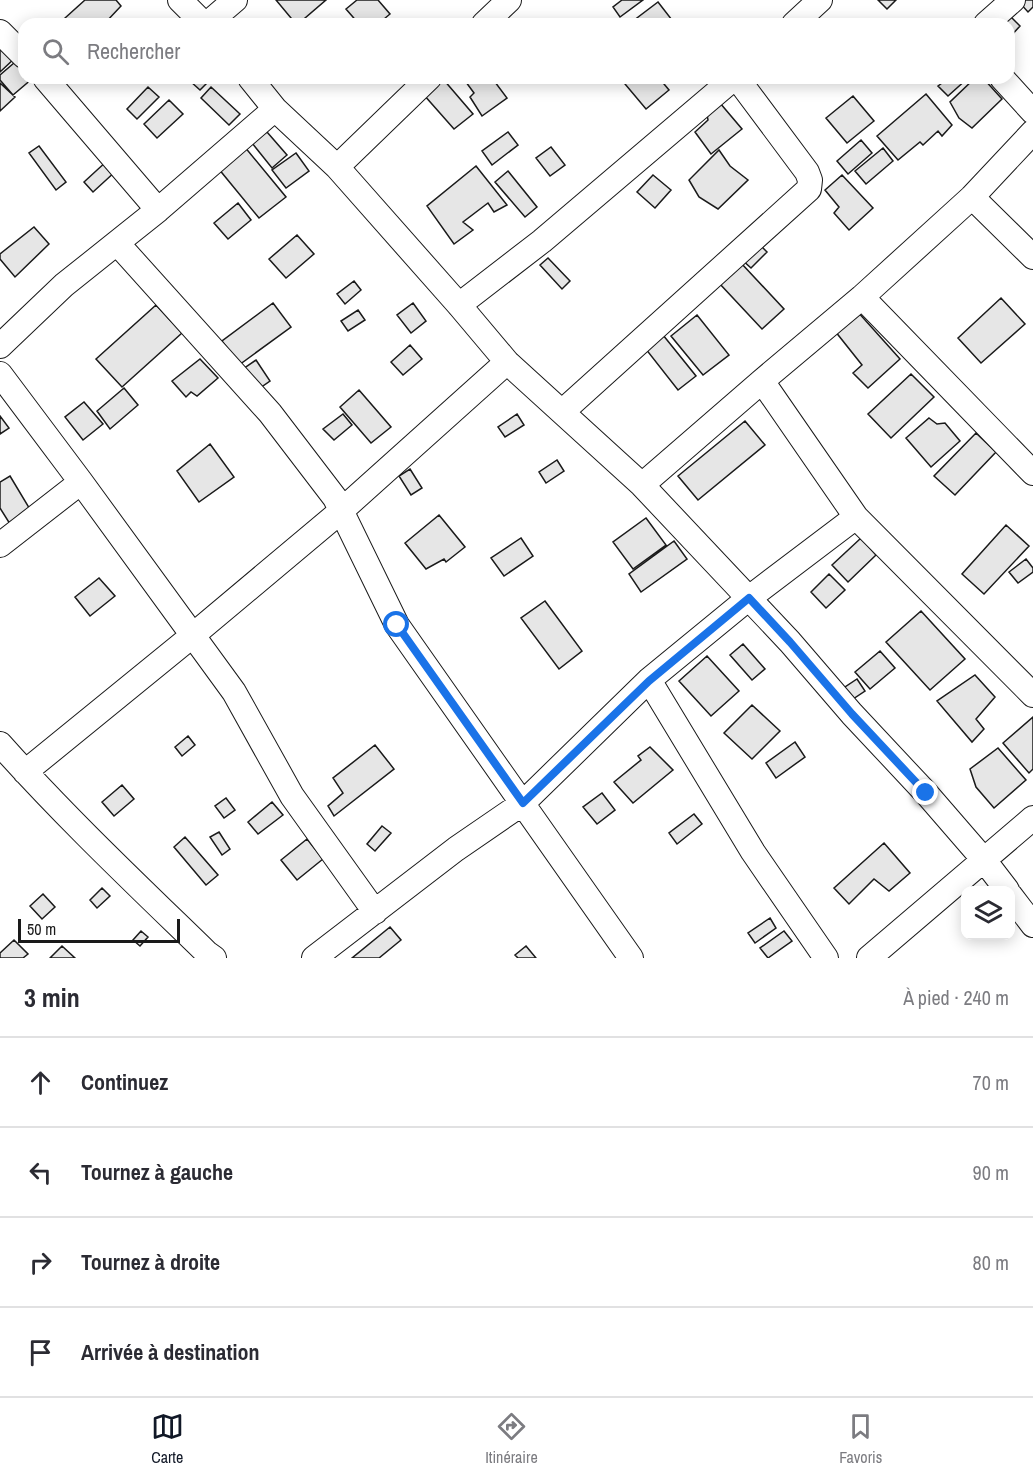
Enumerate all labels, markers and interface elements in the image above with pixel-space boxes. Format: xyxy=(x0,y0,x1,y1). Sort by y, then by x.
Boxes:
search box xyxy=(18,18,1015,84)
icon: search xyxy=(39,35,72,68)
text: Rechercher xyxy=(87,36,180,66)
route start xyxy=(383,611,409,637)
route end xyxy=(912,779,938,805)
map controls xyxy=(961,886,1015,940)
button: layers xyxy=(961,886,1015,940)
scale bar xyxy=(18,916,180,944)
text: 50 m xyxy=(27,918,56,940)
text: 3 min xyxy=(24,980,80,1015)
text: À pied · 240 m xyxy=(903,984,1009,1011)
icon: ahead xyxy=(24,1066,57,1099)
text: Continuez xyxy=(81,1067,168,1097)
text: 70 m xyxy=(973,1069,1009,1096)
icon: left xyxy=(24,1156,57,1189)
text: Tournez à gauche xyxy=(81,1157,233,1187)
text: 90 m xyxy=(973,1159,1009,1186)
icon: right xyxy=(24,1246,57,1279)
text: Tournez à droite xyxy=(81,1247,220,1277)
text: 80 m xyxy=(973,1249,1009,1276)
icon: arrive xyxy=(24,1336,57,1369)
text: Arrivée à destination xyxy=(81,1337,259,1367)
tab: Carte xyxy=(151,1410,184,1468)
tab: Itinéraire xyxy=(485,1410,538,1468)
tab: Favoris xyxy=(839,1410,882,1468)

